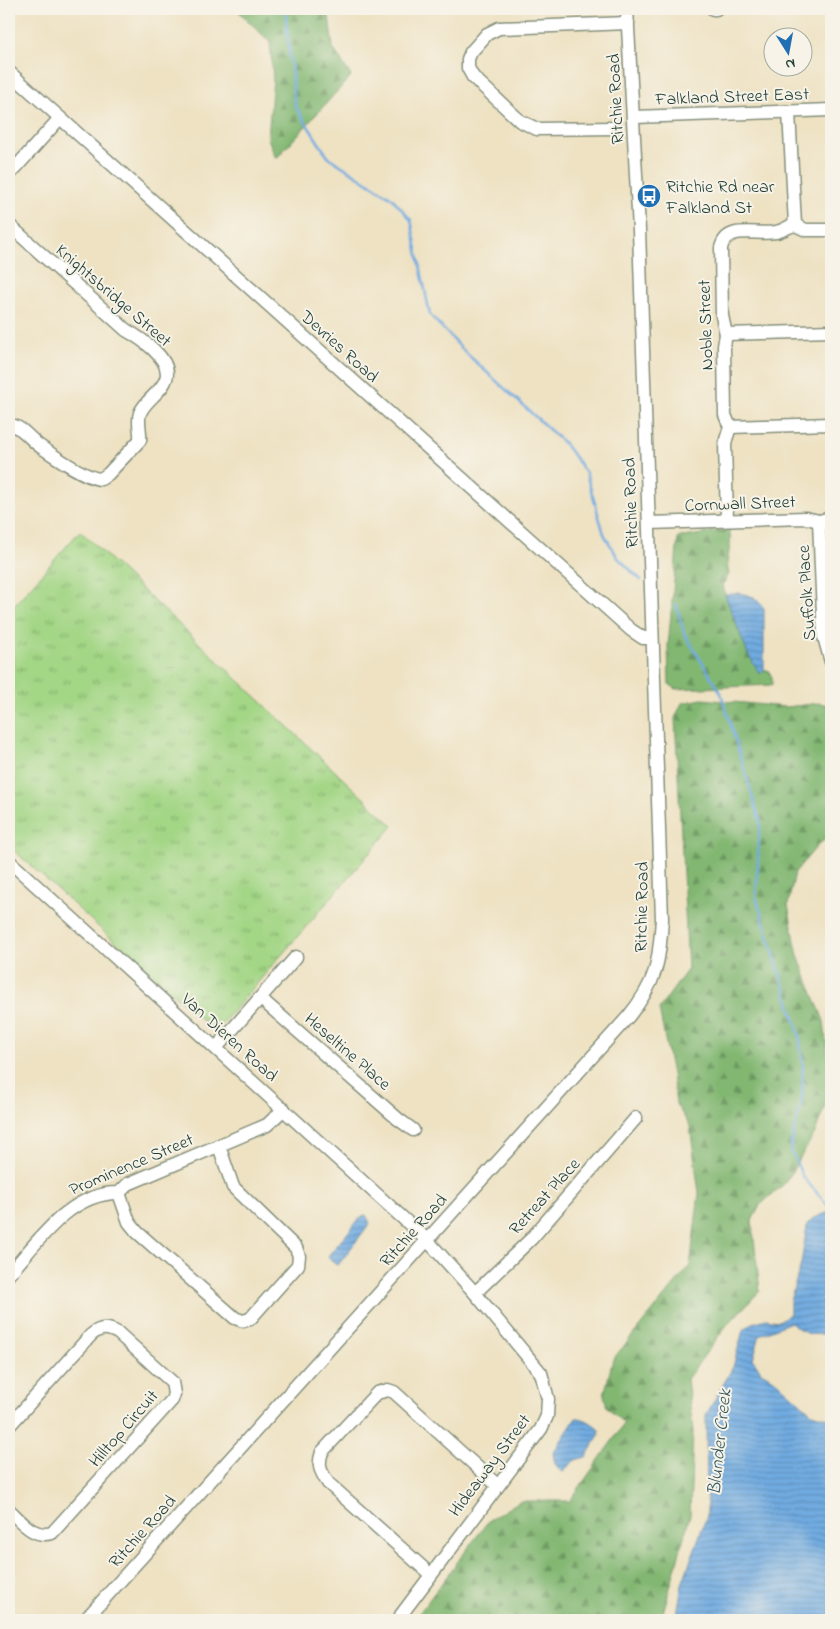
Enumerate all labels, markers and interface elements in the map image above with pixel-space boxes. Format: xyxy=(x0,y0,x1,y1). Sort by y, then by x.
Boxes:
north arrow xyxy=(762,28,812,78)
text: N xyxy=(784,52,797,74)
street label: Ritchie Road xyxy=(602,53,632,145)
street label: Falkland Street East xyxy=(654,82,810,114)
place label: Ritchie Rd near Falkland St xyxy=(665,175,775,222)
bus stop icon: Ritchie Rd near Falkland St xyxy=(636,183,662,209)
street label: Knightsbridge Street xyxy=(48,239,176,355)
street label: Noble Street xyxy=(692,279,722,371)
street label: Devries Road xyxy=(293,304,384,390)
street label: Ritchie Road xyxy=(617,457,647,549)
street label: Cornwall Street xyxy=(684,490,796,520)
street label: Suffolk Place xyxy=(792,543,824,642)
street label: Ritchie Road xyxy=(629,861,657,953)
street label: Van Dieren Road xyxy=(174,987,283,1089)
street label: Heseltine Place xyxy=(298,1007,397,1098)
street label: Prominence Street xyxy=(65,1128,198,1204)
street label: Retreat Place xyxy=(504,1152,588,1242)
street label: Ritchie Road xyxy=(374,1189,455,1274)
street label: Hilltop Circuit xyxy=(83,1385,166,1474)
water label: Blunder Creek xyxy=(701,1387,740,1497)
street label: Hideaway Street xyxy=(443,1409,538,1523)
street label: Ritchie Road xyxy=(103,1490,184,1575)

